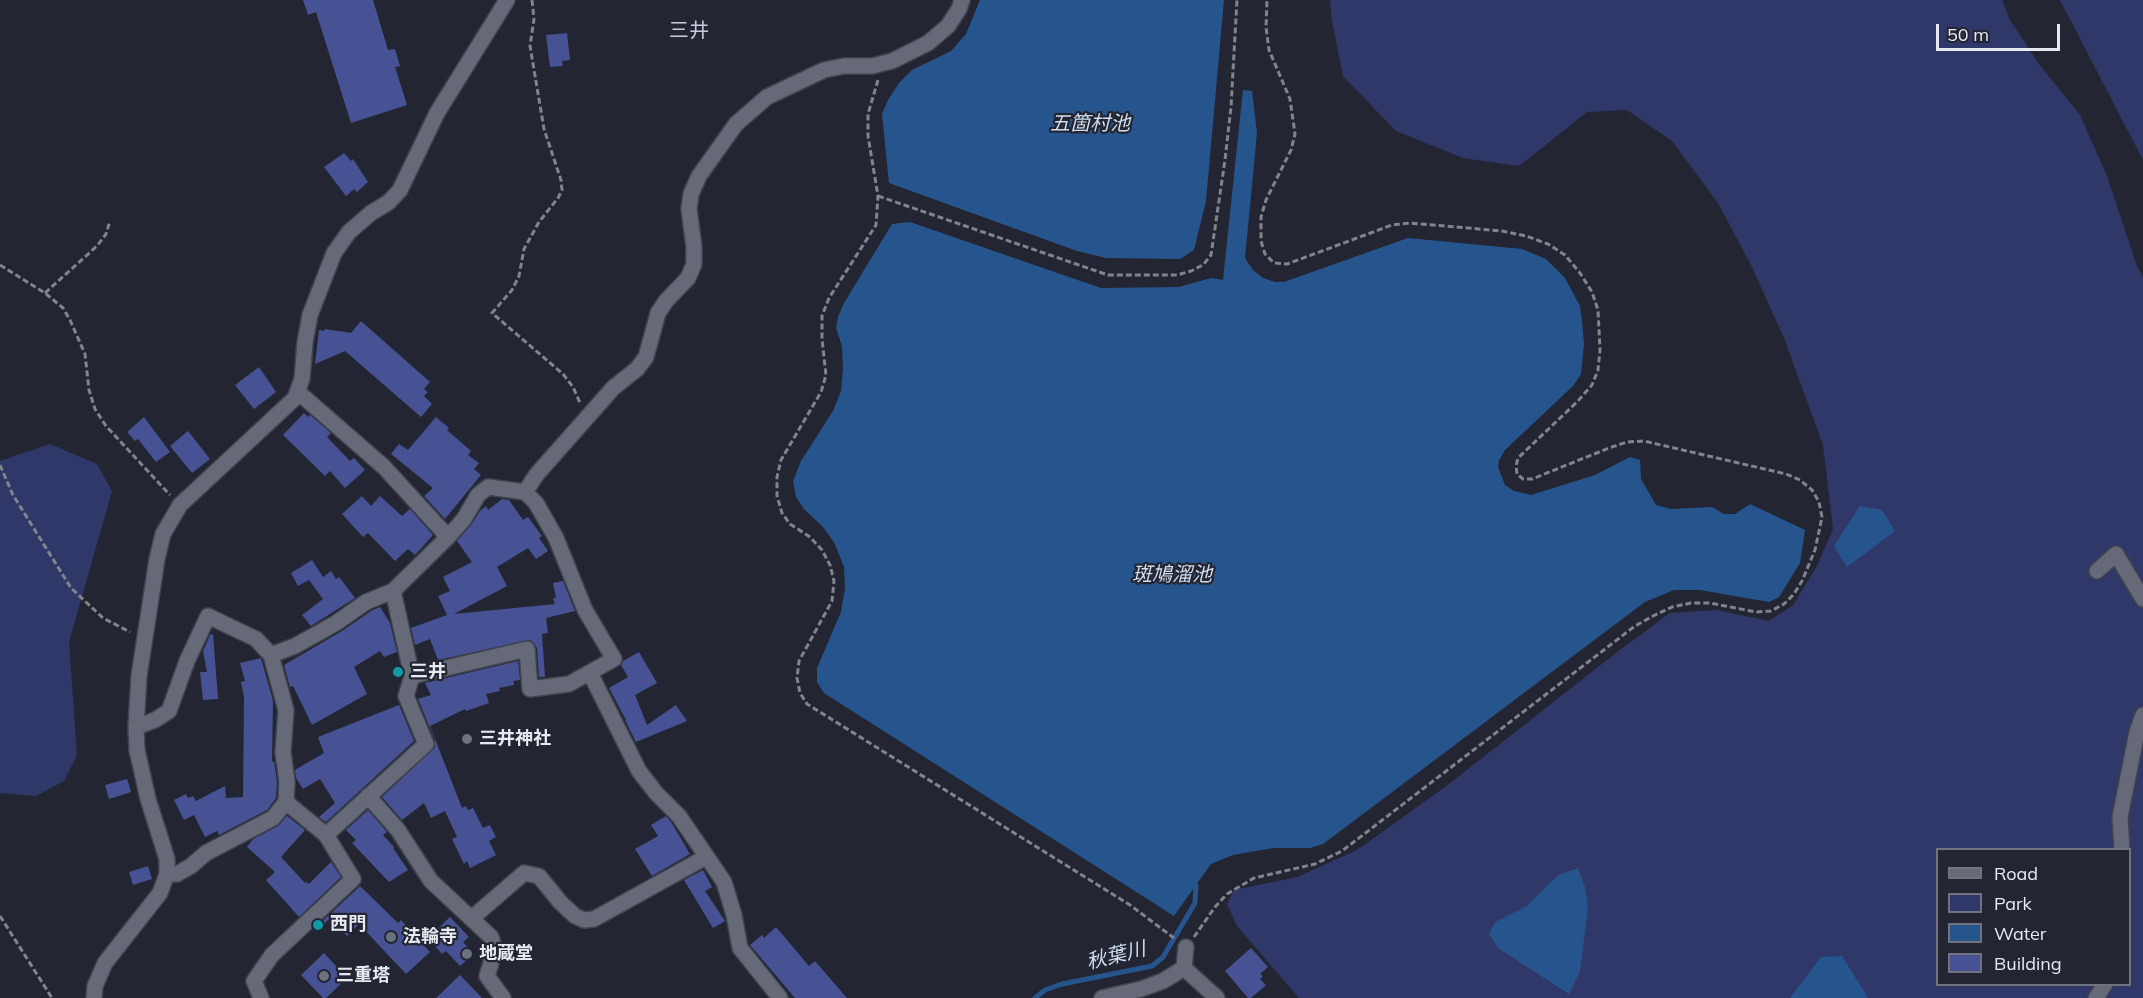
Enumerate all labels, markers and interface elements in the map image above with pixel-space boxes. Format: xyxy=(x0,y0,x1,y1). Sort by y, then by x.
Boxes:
scale bar xyxy=(1939,12,2064,50)
district label: 三井 xyxy=(669,19,709,43)
text: 50 m xyxy=(1947,23,1989,46)
water label: 五箇村池 xyxy=(1050,112,1130,136)
water label: 斑鳩溜池 xyxy=(1132,563,1212,587)
place label: 三井 xyxy=(410,661,446,683)
marker: 三井 xyxy=(391,665,405,679)
place label: 三井神社 xyxy=(479,728,551,750)
marker: 三井神社 xyxy=(460,732,474,746)
legend xyxy=(1936,848,2131,986)
text: Road xyxy=(1994,862,2038,885)
text: Park xyxy=(1994,892,2032,915)
place label: 西門 xyxy=(330,914,366,936)
marker: 西門 xyxy=(311,918,325,932)
text: Water xyxy=(1994,922,2046,945)
place label: 法輪寺 xyxy=(403,926,457,948)
marker: 法輪寺 xyxy=(384,930,398,944)
water label: 秋葉川 xyxy=(1084,937,1148,975)
place label: 地蔵堂 xyxy=(479,943,533,965)
marker: 地蔵堂 xyxy=(460,947,474,961)
text: Building xyxy=(1994,952,2062,975)
place label: 三重塔 xyxy=(336,965,390,987)
marker: 三重塔 xyxy=(317,969,331,983)

